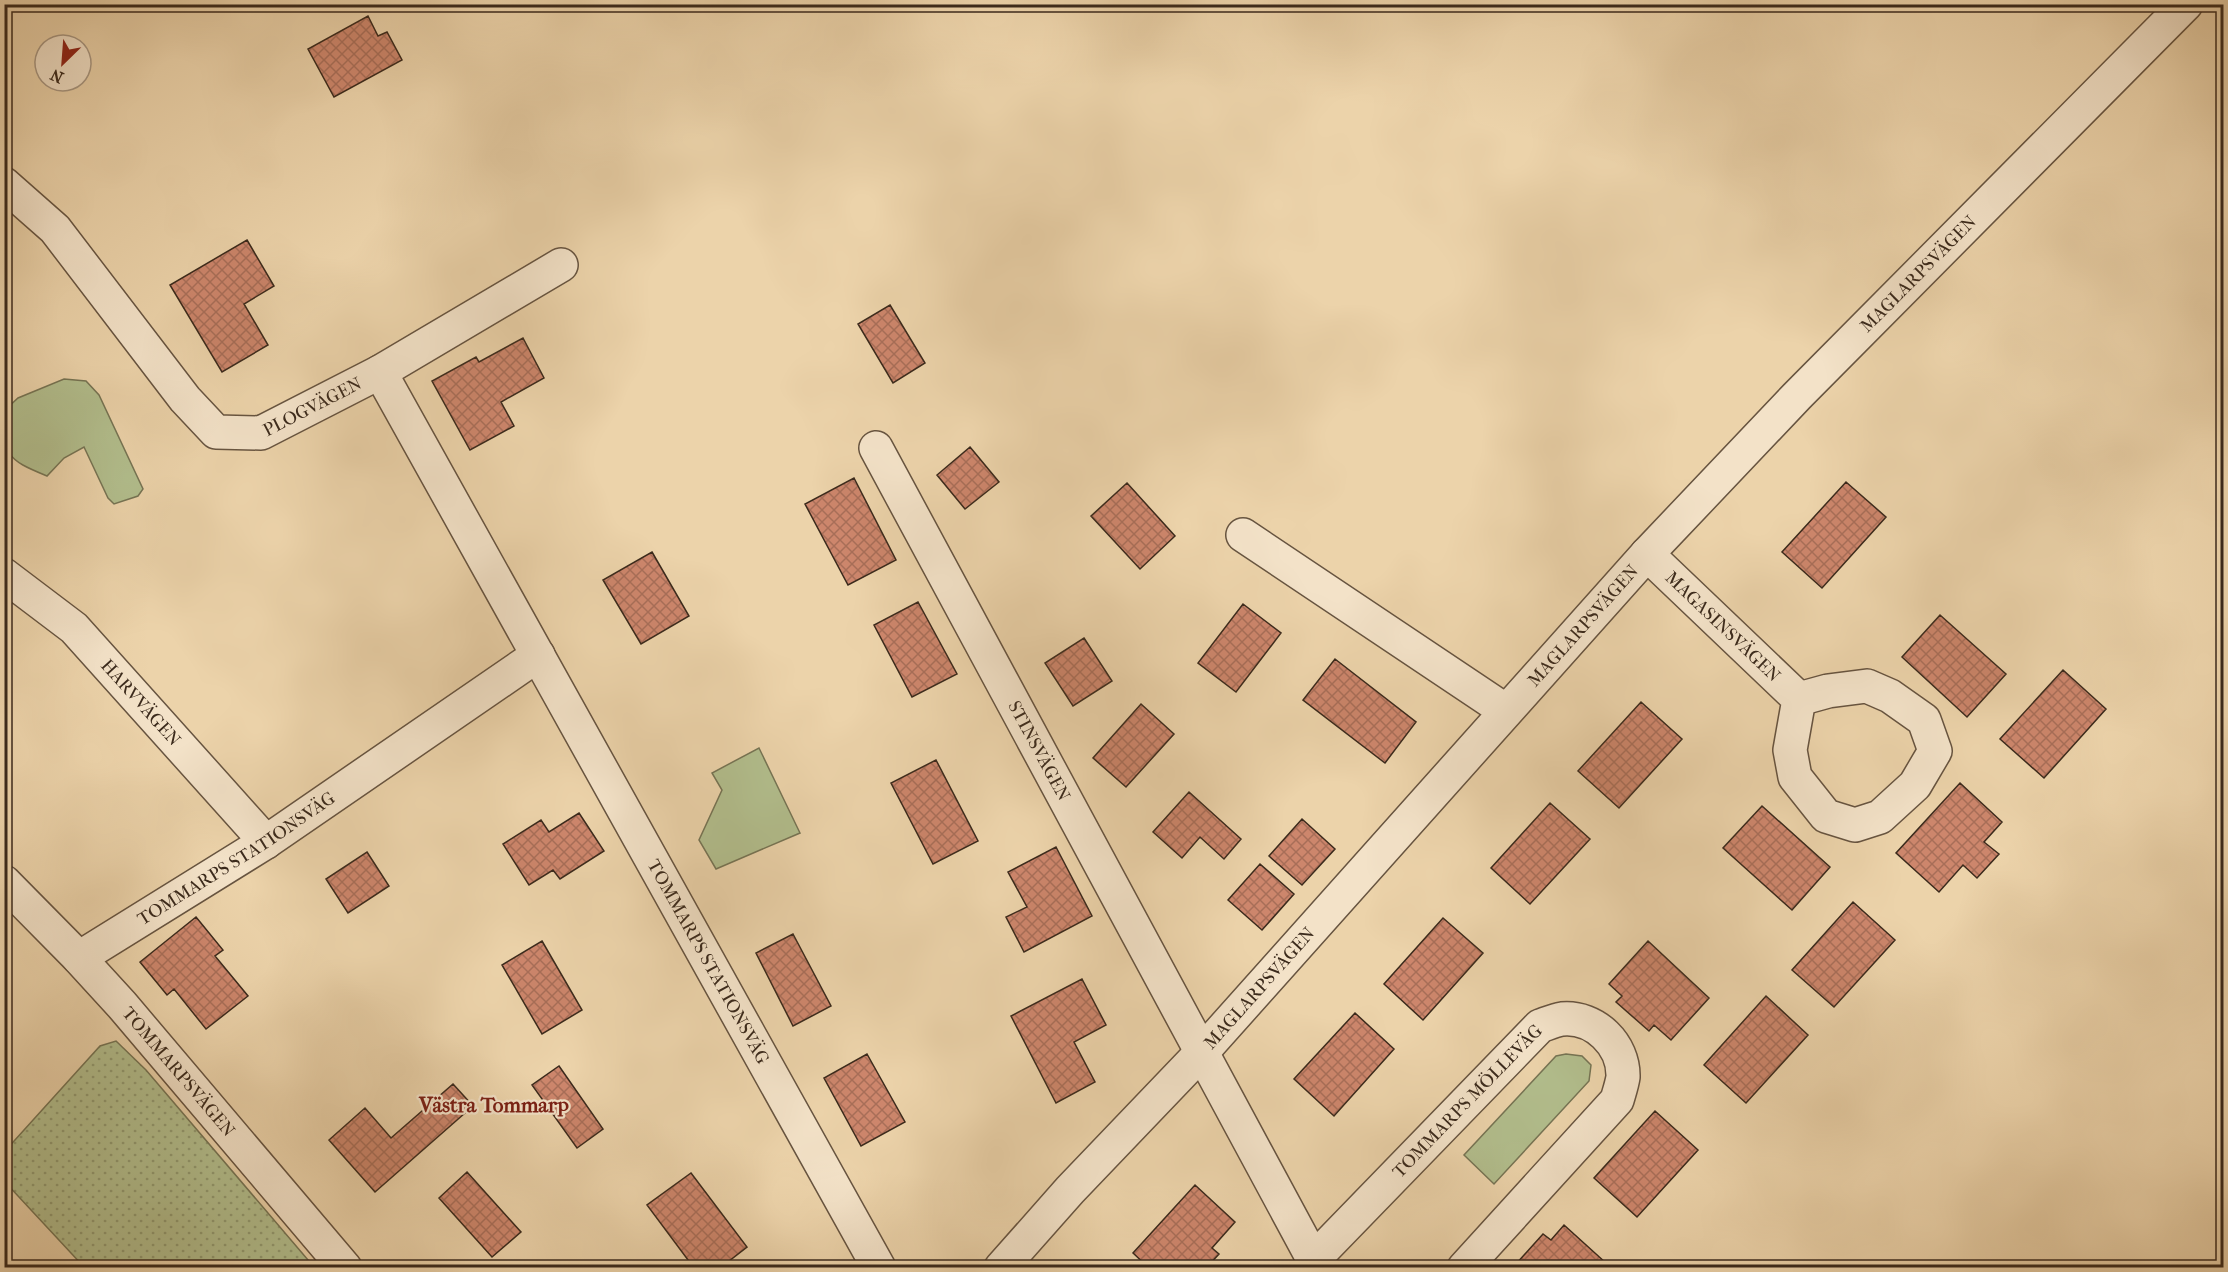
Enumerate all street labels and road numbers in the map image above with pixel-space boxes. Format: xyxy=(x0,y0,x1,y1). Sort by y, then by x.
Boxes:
street label: MAGLARPSVÄGEN xyxy=(1856,211,1981,337)
street label: PLOGVÄGEN xyxy=(260,373,366,441)
street label: MAGLARPSVÄGEN xyxy=(1524,561,1643,691)
street label: MAGASINSVÄGEN xyxy=(1661,567,1785,687)
street label: HARVVÄGEN xyxy=(96,655,185,751)
street label: STINSVÄGEN xyxy=(1003,697,1074,805)
street label: TOMMARPS STATIONSVÄG xyxy=(134,788,339,930)
street label: TOMMARPS STATIONSVÄG xyxy=(643,856,773,1068)
street label: MAGLARPSVÄGEN xyxy=(1200,923,1320,1053)
street label: TOMMARPSVÄGEN xyxy=(117,1003,239,1141)
street label: TOMMARPS MÖLLEVÄG xyxy=(1388,1020,1547,1183)

